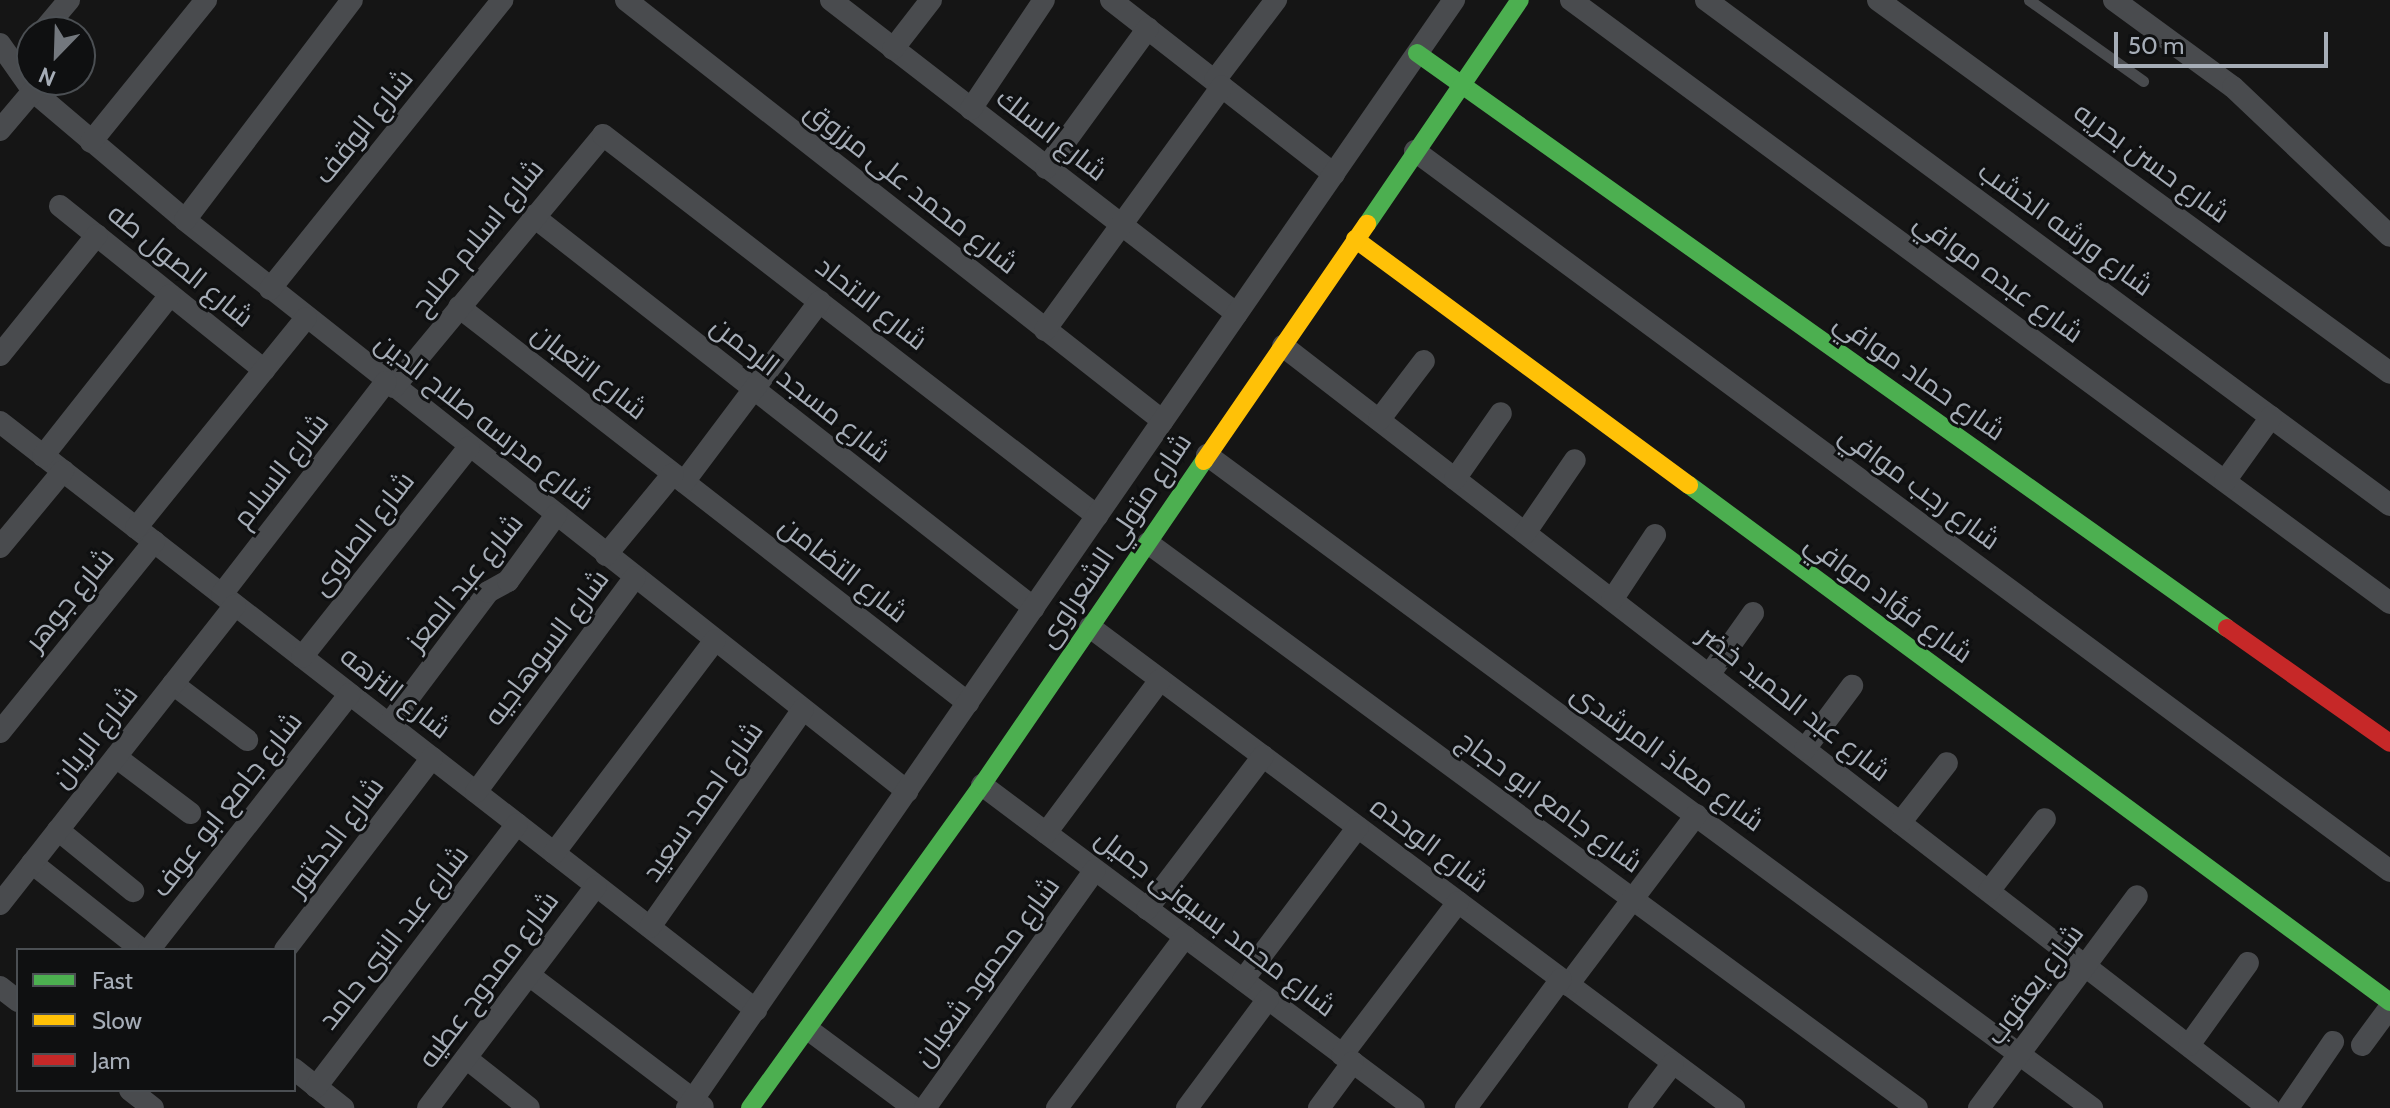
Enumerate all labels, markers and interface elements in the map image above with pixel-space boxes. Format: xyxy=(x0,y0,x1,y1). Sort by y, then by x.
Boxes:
north arrow xyxy=(16,16,96,96)
scale bar xyxy=(2118,16,2332,66)
text: 50 m xyxy=(2128,31,2184,60)
text: N xyxy=(35,61,60,92)
street label: شارع الوقف xyxy=(306,62,420,190)
street label: شارع السلك xyxy=(990,80,1114,188)
street label: شارع محمد على مرزوق xyxy=(799,93,1025,281)
street label: شارع حسن بحريه xyxy=(2068,94,2236,230)
street label: شارع اسلام صلاح xyxy=(404,152,550,322)
street label: شارع ورشه الخشب xyxy=(1972,153,2160,303)
street label: شارع الصول طه xyxy=(101,196,261,334)
street label: شارع عبده موافي xyxy=(1908,204,2090,350)
street label: شارع الاتحاد xyxy=(810,249,934,357)
street label: شارع حماد موافي xyxy=(1828,305,2012,447)
street label: شارع مسجد الرحمن xyxy=(705,309,897,469)
street label: شارع التعبان xyxy=(526,316,654,426)
street label: شارع مدرسه صلاح الدين xyxy=(369,325,601,517)
street label: شارع السلام xyxy=(225,406,335,534)
street label: شارع رجب موافي xyxy=(1833,417,2007,557)
street label: شارع متولي الشعراوى xyxy=(1030,426,1198,654)
street label: شارع الصاوى xyxy=(303,464,421,602)
street label: شارع عبد المعز xyxy=(398,507,530,657)
street label: شارع التضامن xyxy=(773,508,915,630)
street label: شارع فؤاد موافي xyxy=(1799,526,1979,670)
street label: شارع جوهر xyxy=(17,541,121,657)
street label: شارع السوهاجيه xyxy=(476,562,616,732)
street label: شارع عبد الحميد خضر xyxy=(1692,618,1898,788)
street label: شارع النزهه xyxy=(334,638,458,746)
street label: شارع معاذ المرشدى xyxy=(1565,676,1771,838)
street label: شارع الريان xyxy=(44,678,144,794)
street label: شارع جامع ابو عوف xyxy=(143,705,309,903)
street label: شارع احمد سعيد xyxy=(634,714,770,888)
street label: شارع جامع ابو حجاج xyxy=(1451,723,1649,879)
street label: شارع الدكتور xyxy=(279,770,391,902)
street label: شارع الوحده xyxy=(1364,789,1496,899)
street label: شارع محمد بسيونى جميل xyxy=(1089,821,1343,1023)
street label: شارع عبد النبى حامد xyxy=(311,838,475,1036)
street label: شارع محمود شعبان xyxy=(906,870,1066,1072)
street label: شارع ممدوح عطيه xyxy=(411,884,565,1074)
street label: شارع يعقوب xyxy=(1978,917,2090,1051)
legend xyxy=(16,948,296,1092)
text: Fast xyxy=(92,966,133,995)
text: Slow xyxy=(92,1006,142,1035)
text: Jam xyxy=(92,1046,130,1075)

